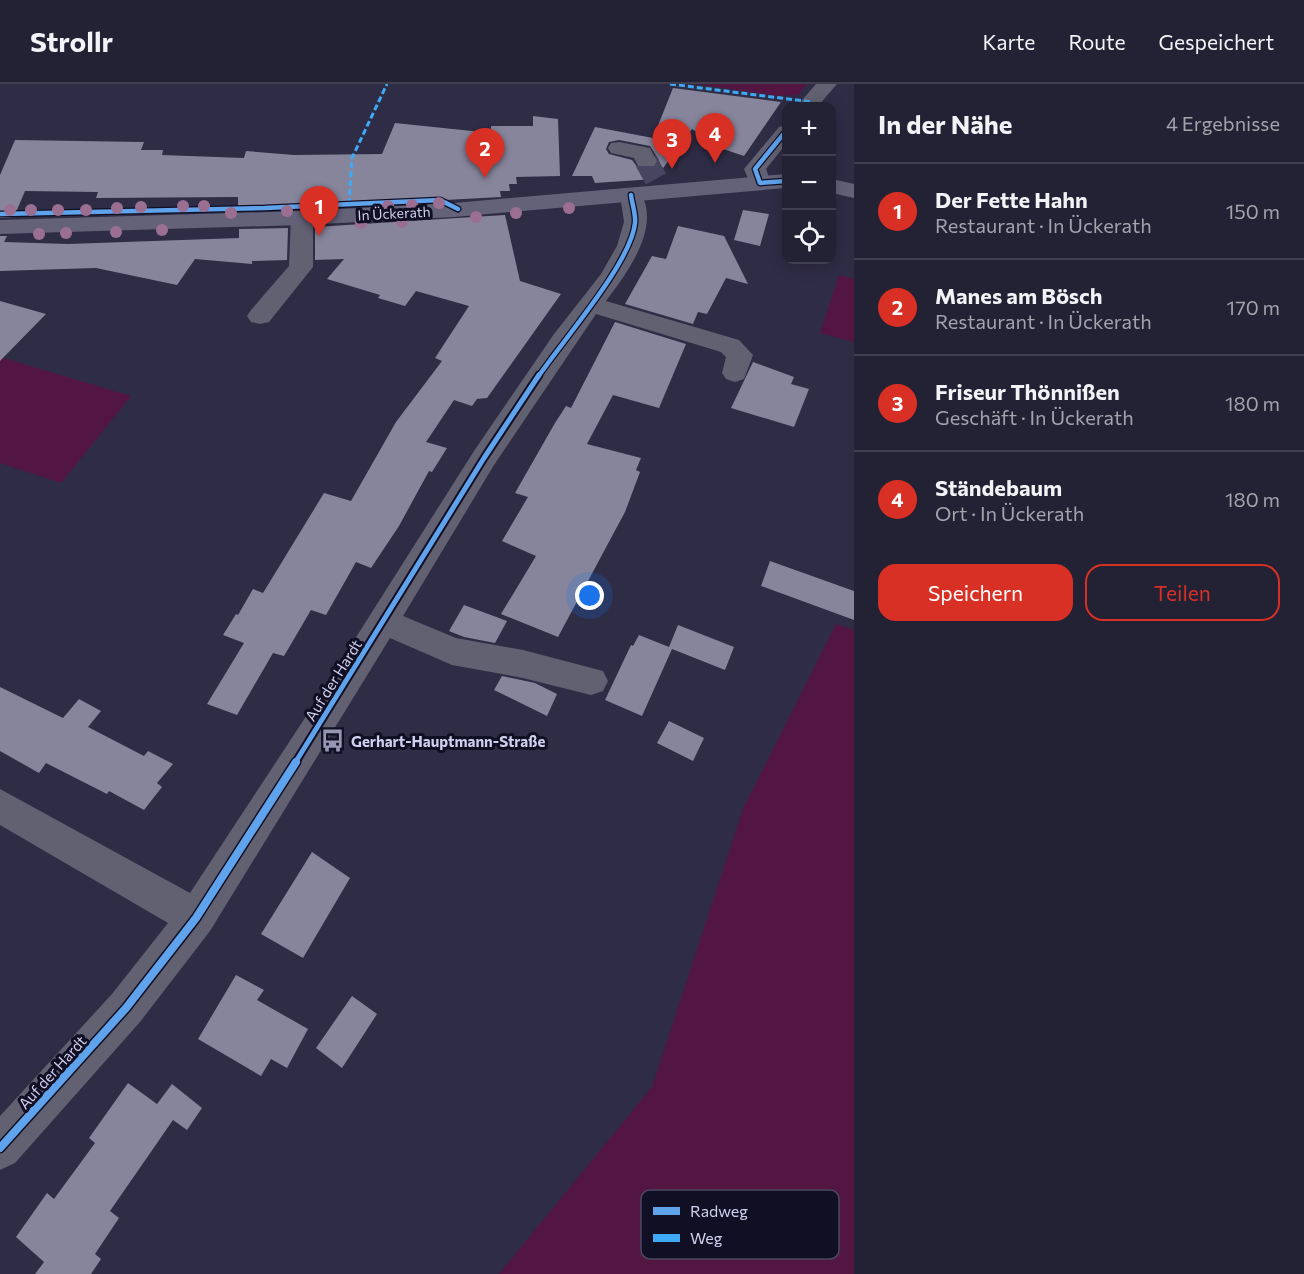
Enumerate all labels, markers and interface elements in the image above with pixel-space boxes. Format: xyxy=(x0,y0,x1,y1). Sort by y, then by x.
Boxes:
text: Strollr xyxy=(30,24,113,58)
text: Karte xyxy=(982,29,1035,54)
text: Route xyxy=(1068,29,1126,54)
text: Gespeichert xyxy=(1159,29,1274,54)
map controls xyxy=(782,102,836,264)
button: + xyxy=(782,102,836,156)
text: In der Nähe xyxy=(878,108,1013,139)
text: 4 Ergebnisse xyxy=(1166,111,1280,135)
pin: 4 xyxy=(696,113,734,163)
pin: 3 xyxy=(652,120,692,169)
pin: 2 xyxy=(466,128,504,178)
button: − xyxy=(782,156,836,210)
pin: 1 xyxy=(300,186,338,236)
text: Der Fette Hahn xyxy=(935,186,1088,213)
text: 1 xyxy=(893,199,902,223)
text: 150 m xyxy=(1226,199,1280,223)
street label: In Ückerath xyxy=(357,203,431,223)
button: locate xyxy=(782,210,836,264)
text: Restaurant · In Ückerath xyxy=(935,213,1152,237)
text: Manes am Bösch xyxy=(935,282,1102,309)
text: 2 xyxy=(892,295,903,319)
text: 170 m xyxy=(1227,295,1280,319)
text: Restaurant · In Ückerath xyxy=(935,309,1152,333)
text: Friseur Thönnißen xyxy=(935,378,1120,405)
text: 3 xyxy=(892,391,903,415)
text: 180 m xyxy=(1225,391,1280,415)
text: Geschäft · In Ückerath xyxy=(935,405,1134,429)
text: Ständebaum xyxy=(935,474,1062,501)
text: 4 xyxy=(891,487,904,511)
text: 180 m xyxy=(1225,487,1280,511)
text: Ort · In Ückerath xyxy=(935,501,1084,525)
button: Speichern xyxy=(878,564,1073,621)
button: Teilen xyxy=(1085,564,1280,621)
your location xyxy=(575,581,604,610)
street label: Auf der Hardt xyxy=(301,636,365,724)
bus stop icon: Gerhart-Hauptmann-Straße xyxy=(320,728,346,754)
place label: Gerhart-Hauptmann-Straße xyxy=(351,732,545,750)
street label: Auf der Hardt xyxy=(14,1032,90,1112)
legend xyxy=(641,1190,839,1259)
text: Radweg xyxy=(690,1201,748,1220)
text: Weg xyxy=(690,1228,723,1247)

